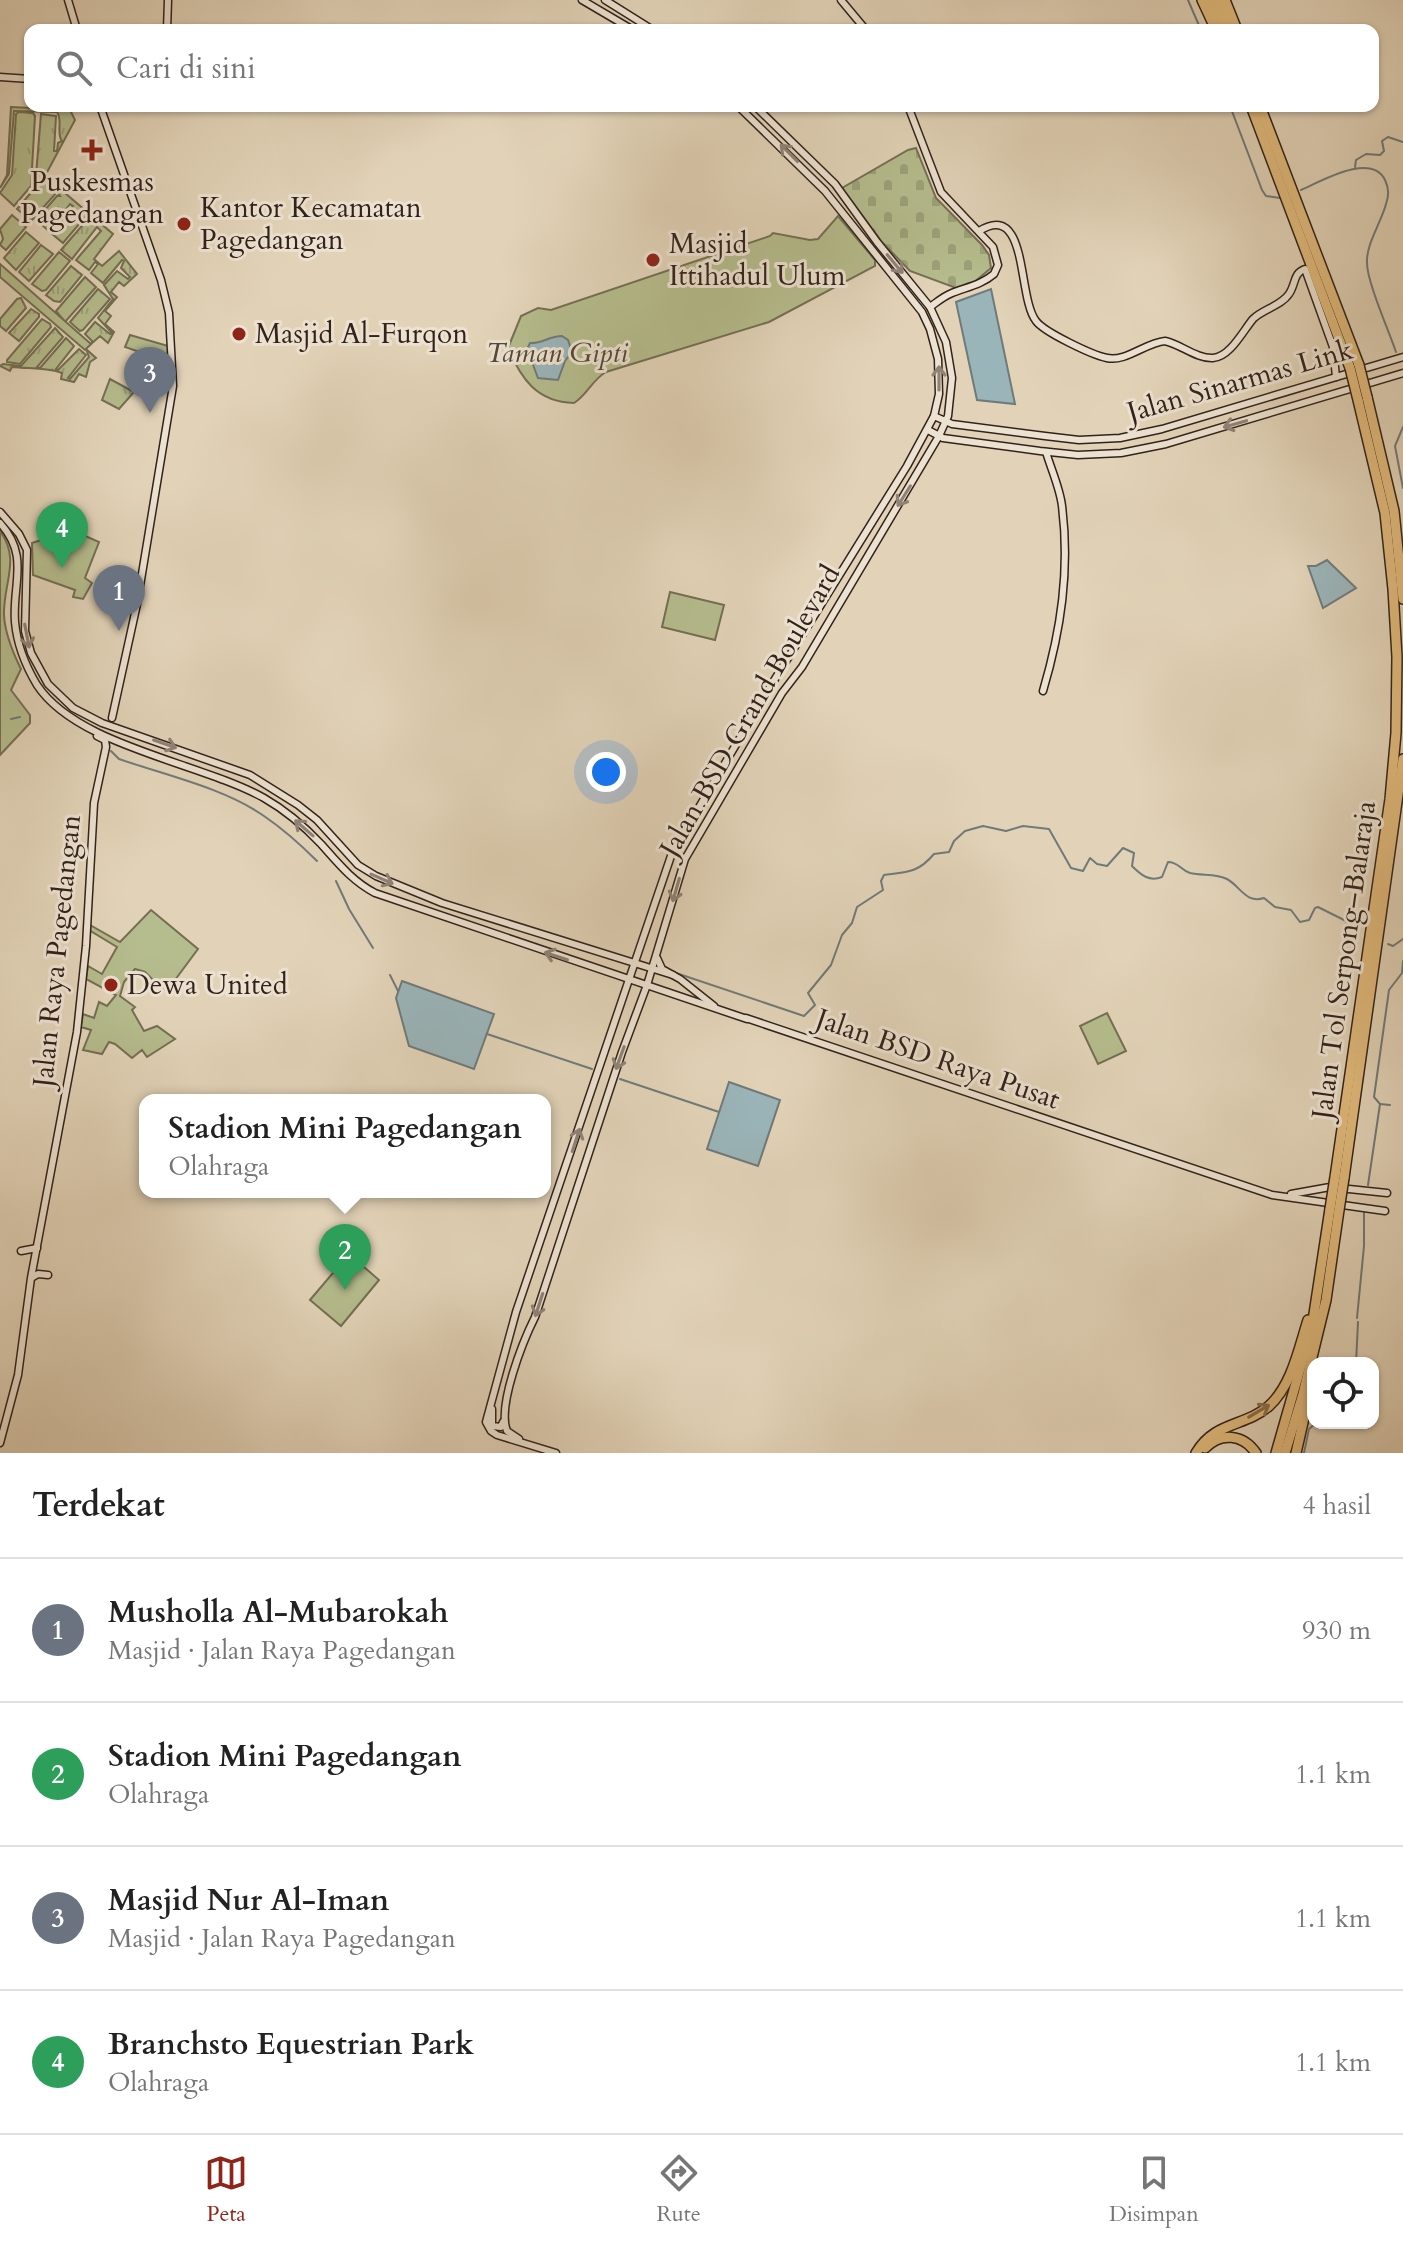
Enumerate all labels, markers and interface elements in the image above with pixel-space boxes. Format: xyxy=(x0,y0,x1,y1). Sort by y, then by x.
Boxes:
search box xyxy=(24,24,1379,112)
icon: search xyxy=(52,46,96,90)
text: Cari di sini xyxy=(116,48,256,89)
marker: Puskesmas Pagedangan xyxy=(81,139,103,161)
one-way arrow xyxy=(779,144,799,163)
place label: Puskesmas Pagedangan xyxy=(20,163,164,233)
place label: Kantor Kecamatan Pagedangan xyxy=(200,189,422,259)
marker: Kantor Kecamatan Pagedangan xyxy=(175,215,193,233)
place label: Masjid Ittihadul Ulum xyxy=(669,225,846,295)
marker: Masjid Ittihadul Ulum xyxy=(644,251,662,269)
one-way arrow xyxy=(886,253,904,274)
place label: Masjid Al-Furqon xyxy=(255,315,468,353)
marker: Masjid Al-Furqon xyxy=(230,325,248,343)
street label: Jalan Sinarmas Link xyxy=(1119,331,1357,432)
park label: Taman Gipti xyxy=(486,334,628,372)
pin: 3 xyxy=(124,347,176,413)
one-way arrow xyxy=(931,365,947,392)
one-way arrow xyxy=(1222,417,1248,432)
one-way arrow xyxy=(895,484,911,507)
pin: 4 xyxy=(36,502,88,568)
street label: Jalan BSD Grand Boulevard xyxy=(649,558,849,867)
pin: 1 xyxy=(93,565,145,631)
one-way arrow xyxy=(21,623,36,649)
one-way arrow xyxy=(152,737,177,752)
your location xyxy=(586,752,626,792)
street label: Jalan Tol Serpong–Balaraja xyxy=(1302,798,1385,1126)
street label: Jalan Raya Pagedangan xyxy=(23,813,90,1093)
one-way arrow xyxy=(295,820,315,838)
one-way arrow xyxy=(369,872,394,887)
one-way arrow xyxy=(668,876,683,902)
one-way arrow xyxy=(543,947,568,962)
place label: Dewa United xyxy=(127,966,288,1004)
marker: Dewa United xyxy=(102,976,120,994)
street label: Jalan BSD Raya Pusat xyxy=(807,998,1065,1119)
one-way arrow xyxy=(612,1045,626,1069)
popup xyxy=(139,1094,551,1198)
text: Stadion Mini Pagedangan xyxy=(168,1108,522,1149)
one-way arrow xyxy=(570,1127,585,1152)
text: Olahraga xyxy=(168,1149,269,1184)
pin: 2 xyxy=(319,1224,371,1290)
one-way arrow xyxy=(531,1291,546,1317)
map controls xyxy=(1307,1357,1379,1429)
button: locate xyxy=(1307,1357,1379,1429)
one-way arrow xyxy=(1247,1403,1270,1419)
text: Terdekat xyxy=(32,1482,165,1528)
text: 4 hasil xyxy=(1303,1488,1371,1523)
text: Musholla Al-Mubarokah xyxy=(108,1592,448,1633)
text: 1 xyxy=(51,1613,65,1648)
text: 930 m xyxy=(1302,1613,1371,1648)
text: Masjid · Jalan Raya Pagedangan xyxy=(108,1633,456,1668)
text: Stadion Mini Pagedangan xyxy=(108,1736,462,1777)
text: 2 xyxy=(51,1757,65,1792)
text: 1.1 km xyxy=(1295,1757,1371,1792)
text: Olahraga xyxy=(108,1777,209,1812)
text: Masjid Nur Al-Iman xyxy=(108,1880,389,1921)
text: 3 xyxy=(51,1901,65,1936)
text: 1.1 km xyxy=(1295,1901,1371,1936)
text: Masjid · Jalan Raya Pagedangan xyxy=(108,1921,456,1956)
text: Branchsto Equestrian Park xyxy=(108,2024,474,2065)
text: 4 xyxy=(51,2045,65,2080)
text: 1.1 km xyxy=(1295,2045,1371,2080)
text: Olahraga xyxy=(108,2065,209,2100)
tab: Peta xyxy=(204,2151,248,2229)
tab: Rute xyxy=(656,2151,701,2229)
tab: Disimpan xyxy=(1109,2151,1199,2229)

